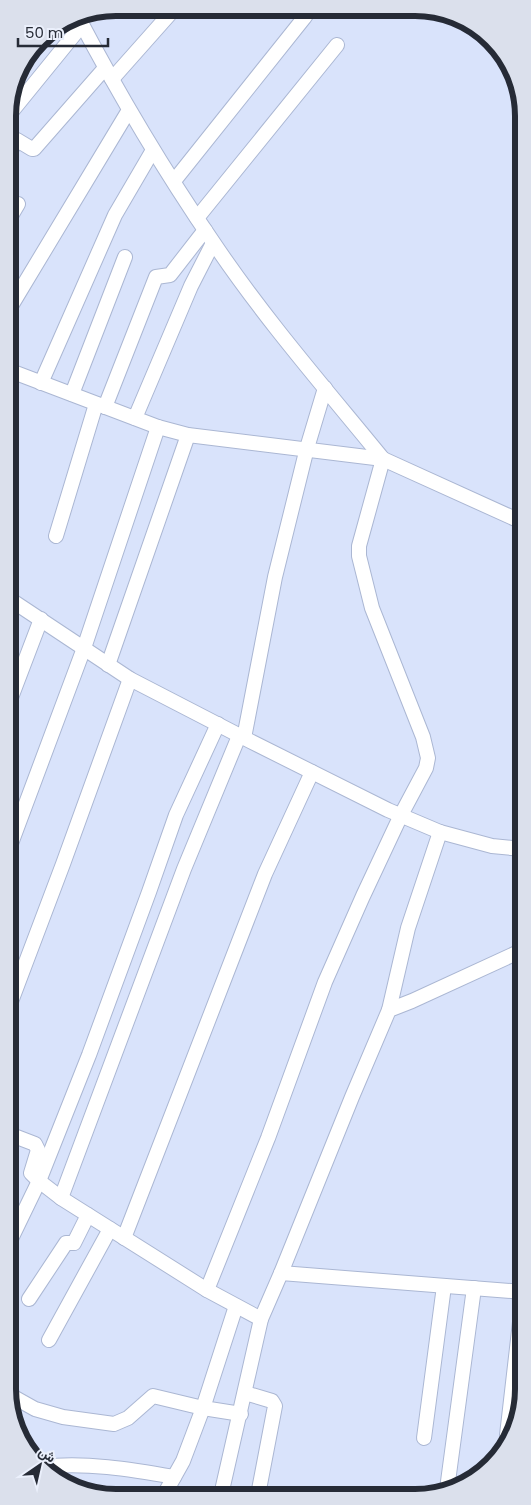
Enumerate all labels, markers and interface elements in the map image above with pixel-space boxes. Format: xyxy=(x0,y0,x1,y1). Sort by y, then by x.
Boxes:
scale bar xyxy=(18,15,108,47)
text: 50 m xyxy=(25,22,63,43)
north arrow xyxy=(15,1440,65,1490)
text: ش xyxy=(35,1441,60,1467)

